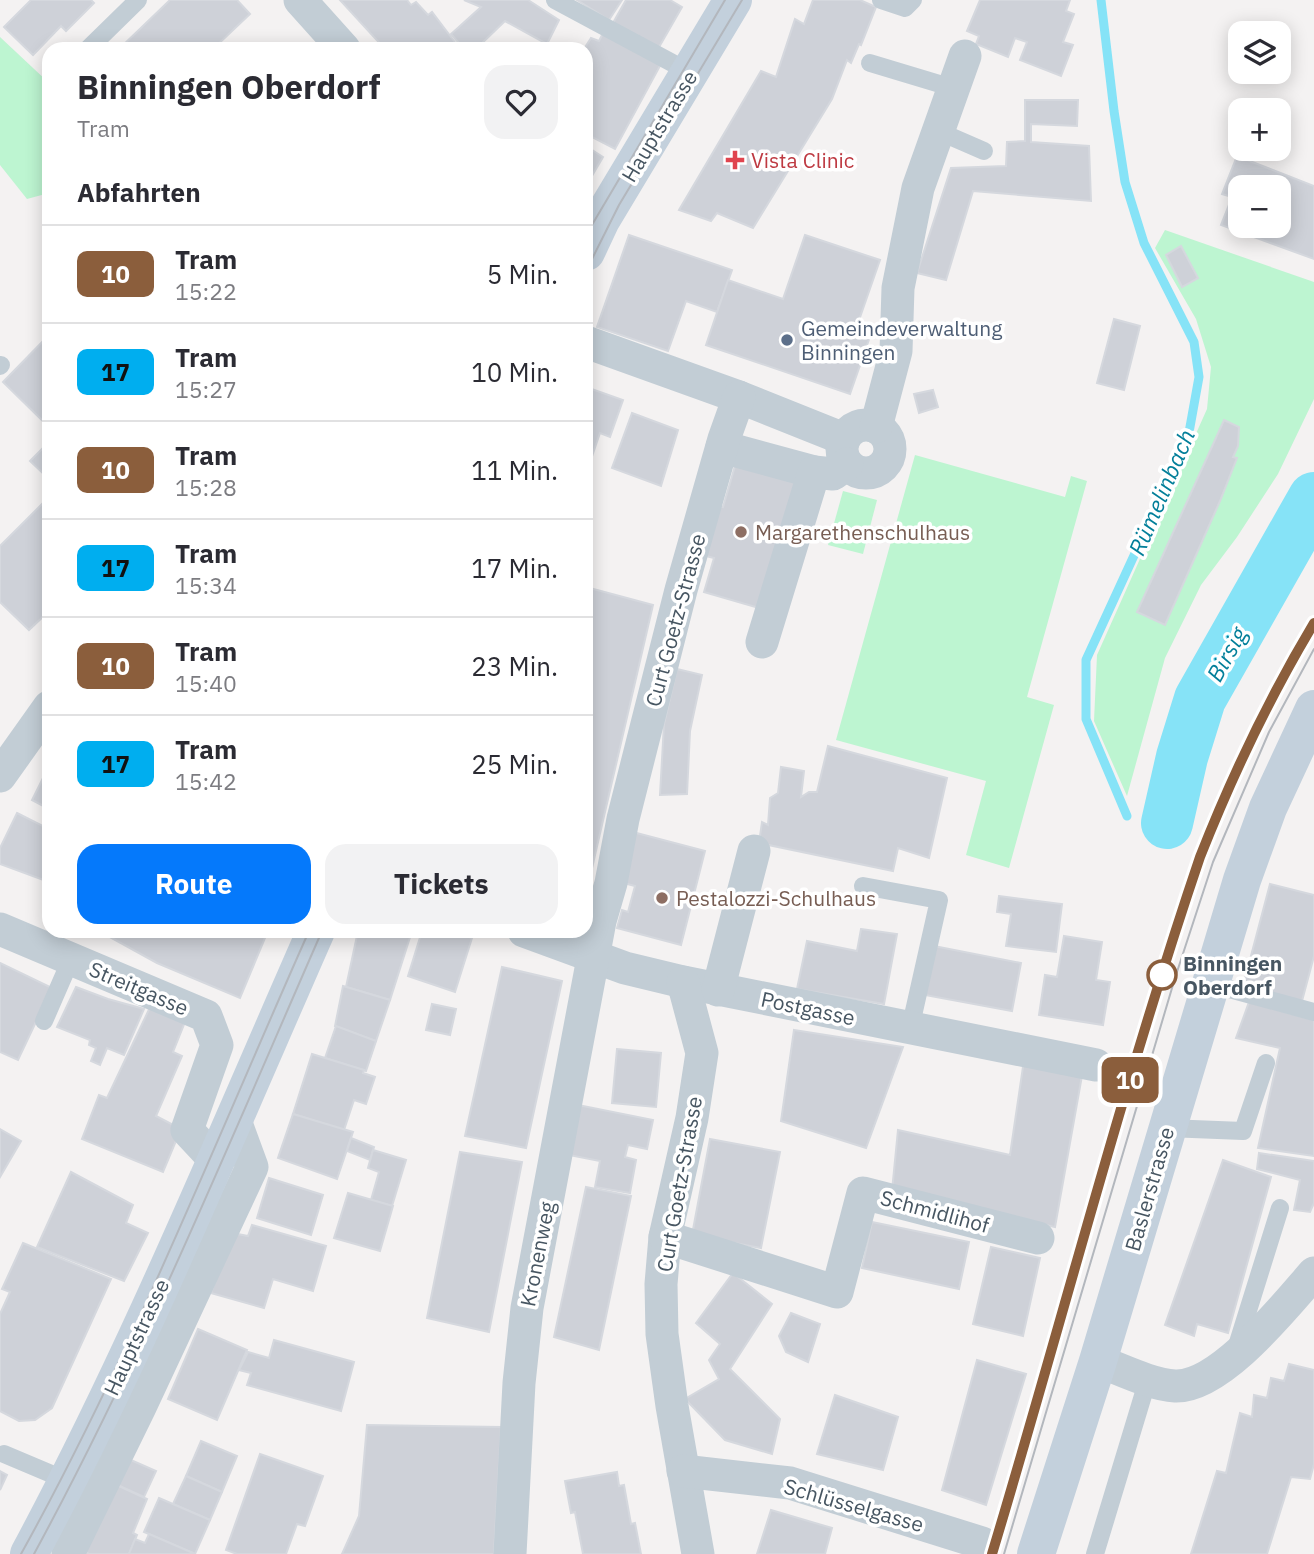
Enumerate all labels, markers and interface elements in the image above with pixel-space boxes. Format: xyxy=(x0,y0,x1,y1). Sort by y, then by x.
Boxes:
map controls xyxy=(1228,21,1291,238)
button: layers xyxy=(1228,21,1291,84)
text: Binningen Oberdorf xyxy=(77,65,381,108)
button: heart xyxy=(484,65,558,139)
street label: Hauptstrasse xyxy=(615,65,703,187)
button: + xyxy=(1228,98,1291,161)
text: Tram xyxy=(77,113,130,143)
place label: Vista Clinic xyxy=(751,146,854,174)
marker: Vista Clinic xyxy=(725,150,745,170)
text: Abfahrten xyxy=(77,175,201,209)
button: − xyxy=(1228,175,1291,238)
text: Tram xyxy=(175,242,237,276)
text: 5 Min. xyxy=(487,257,558,291)
text: 10 xyxy=(101,258,130,290)
text: 15:22 xyxy=(175,276,237,306)
place label: Gemeindeverwaltung Binningen xyxy=(801,314,1002,366)
marker: Gemeindeverwaltung Binningen xyxy=(779,332,795,348)
text: Tram xyxy=(175,340,237,374)
text: 10 Min. xyxy=(471,355,558,389)
text: 17 xyxy=(101,356,130,388)
text: 15:27 xyxy=(175,374,237,404)
water label: Rümelinbach xyxy=(1121,424,1201,560)
text: Tram xyxy=(175,438,237,472)
text: 11 Min. xyxy=(471,453,558,487)
text: 10 xyxy=(101,454,130,486)
text: 15:28 xyxy=(175,472,237,502)
place label: Margarethenschulhaus xyxy=(755,518,970,546)
marker: Margarethenschulhaus xyxy=(733,524,749,540)
street label: Curt Goetz-Strasse xyxy=(638,530,712,710)
text: Tram xyxy=(175,536,237,570)
text: 17 Min. xyxy=(471,551,558,585)
text: 17 xyxy=(101,552,130,584)
text: 15:34 xyxy=(175,570,237,600)
water label: Birsig xyxy=(1199,620,1254,686)
text: Tram xyxy=(175,634,237,668)
text: 23 Min. xyxy=(471,649,558,683)
text: 10 xyxy=(101,650,130,682)
text: 15:40 xyxy=(175,668,237,698)
text: Tram xyxy=(175,732,237,766)
text: 25 Min. xyxy=(471,747,558,781)
text: 17 xyxy=(101,748,130,780)
text: 15:42 xyxy=(175,766,237,796)
button: Route xyxy=(77,844,311,924)
button: Tickets xyxy=(325,844,558,924)
place label: Pestalozzi-Schulhaus xyxy=(676,884,876,912)
marker: Pestalozzi-Schulhaus xyxy=(654,890,670,906)
place label: Binningen Oberdorf xyxy=(1183,949,1282,1001)
street label: Streitgasse xyxy=(85,955,193,1021)
marker: Binningen Oberdorf xyxy=(1147,960,1177,990)
street label: Postgasse xyxy=(758,984,858,1032)
line badge: 10 xyxy=(1098,1057,1162,1103)
text: 10 xyxy=(1116,1064,1144,1096)
street label: Curt Goetz-Strasse xyxy=(650,1094,708,1274)
street label: Baslerstrasse xyxy=(1118,1124,1180,1254)
street label: Schmidlihof xyxy=(877,1183,993,1239)
street label: Kronenweg xyxy=(513,1199,561,1309)
street label: Hauptstrasse xyxy=(97,1274,175,1400)
street label: Schlüsselgasse xyxy=(781,1472,927,1538)

